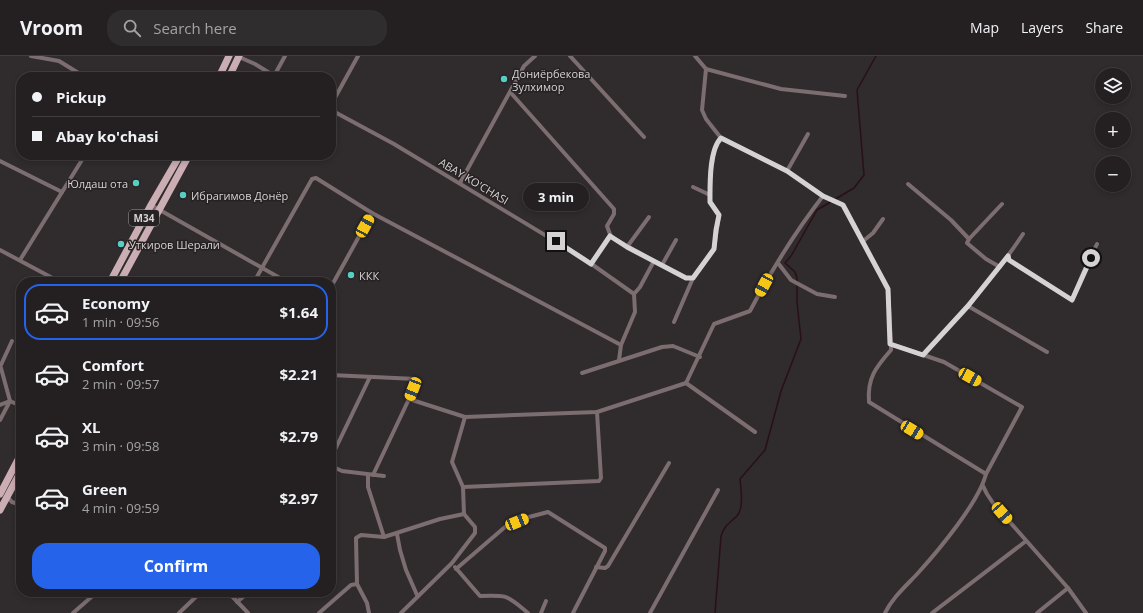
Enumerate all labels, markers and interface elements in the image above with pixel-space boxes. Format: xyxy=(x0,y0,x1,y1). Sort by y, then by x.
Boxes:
search box xyxy=(107,10,387,46)
text: Vroom xyxy=(20,15,83,41)
icon: search xyxy=(121,17,143,39)
text: Search here xyxy=(153,18,237,38)
text: Map xyxy=(970,18,999,37)
text: Layers xyxy=(1021,18,1063,37)
text: Share xyxy=(1085,18,1123,37)
place label: Дониёрбекова Зулхимор xyxy=(512,66,590,94)
map controls xyxy=(1095,68,1131,192)
button: layers xyxy=(1095,68,1131,104)
marker: Дониёрбекова Зулхимор xyxy=(499,74,509,84)
text: Pickup xyxy=(56,87,106,107)
button: + xyxy=(1095,112,1131,148)
text: Abay ko'chasi xyxy=(56,126,159,146)
street label: ABAY KO'CHASI xyxy=(436,154,512,208)
button: − xyxy=(1095,156,1131,192)
place label: Юлдаш ота xyxy=(67,176,128,191)
marker: Юлдаш ота xyxy=(131,178,141,188)
callout: 3 min xyxy=(523,183,589,211)
place label: Ибрагимов Донёр xyxy=(191,188,289,203)
text: 3 min xyxy=(538,188,574,206)
marker: Ибрагимов Донёр xyxy=(178,190,188,200)
road number: M34 xyxy=(129,210,159,226)
car xyxy=(354,213,376,239)
route end xyxy=(547,232,565,250)
place label: Уткиров Шерали xyxy=(129,237,220,252)
marker: Уткиров Шерали xyxy=(116,239,126,249)
route start xyxy=(1082,249,1100,267)
place label: ККК xyxy=(359,268,379,283)
marker: ККК xyxy=(346,270,356,280)
car xyxy=(753,272,775,298)
text: Economy xyxy=(82,293,150,313)
icon: car xyxy=(34,294,70,330)
text: $1.64 xyxy=(279,302,318,322)
text: 1 min · 09:56 xyxy=(82,313,159,331)
text: Comfort xyxy=(82,355,144,375)
icon: car xyxy=(34,356,70,392)
text: $2.21 xyxy=(279,364,318,384)
car xyxy=(957,366,983,388)
text: 2 min · 09:57 xyxy=(82,375,159,393)
car xyxy=(403,376,423,402)
text: XL xyxy=(82,417,100,437)
icon: car xyxy=(34,418,70,454)
car xyxy=(899,419,925,441)
text: $2.79 xyxy=(279,426,318,446)
text: 3 min · 09:58 xyxy=(82,437,159,455)
text: Green xyxy=(82,479,127,499)
icon: car xyxy=(34,480,70,516)
text: $2.97 xyxy=(279,488,318,508)
text: 4 min · 09:59 xyxy=(82,499,159,517)
car xyxy=(990,500,1014,526)
car xyxy=(504,512,530,532)
button: Confirm xyxy=(32,543,320,589)

